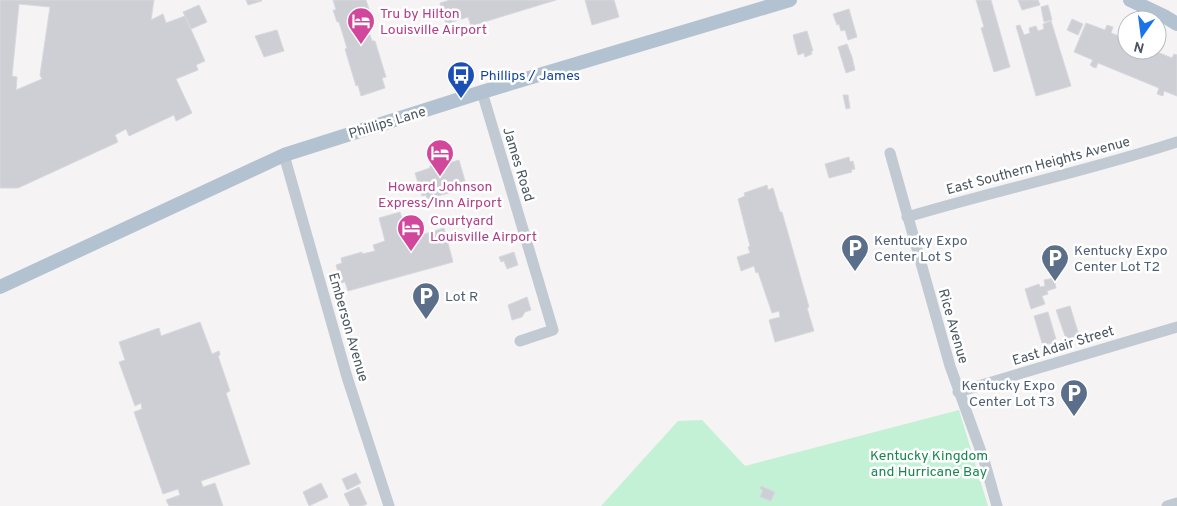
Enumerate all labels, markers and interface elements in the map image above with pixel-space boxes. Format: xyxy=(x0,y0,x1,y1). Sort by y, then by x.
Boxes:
hotel icon: Tru by Hilton Louisville Airport xyxy=(346,6,376,45)
place label: Tru by Hilton Louisville Airport xyxy=(380,6,487,39)
north arrow xyxy=(1117,10,1167,60)
text: N xyxy=(1132,37,1146,56)
bus stop icon: Phillips / James xyxy=(446,60,476,99)
place label: Phillips / James xyxy=(480,68,580,85)
street label: Phillips Lane xyxy=(347,104,428,143)
street label: James Road xyxy=(498,125,537,204)
street label: East Southern Heights Avenue xyxy=(945,134,1132,199)
hotel icon: Howard Johnson Express/Inn Airport xyxy=(425,138,455,177)
place label: Howard Johnson Express/Inn Airport xyxy=(378,179,502,212)
hotel icon: Courtyard Louisville Airport xyxy=(396,213,426,252)
place label: Courtyard Louisville Airport xyxy=(430,213,537,246)
parking icon: Kentucky Expo Center Lot S xyxy=(840,233,870,272)
place label: Kentucky Expo Center Lot S xyxy=(874,233,968,266)
parking icon: Kentucky Expo Center Lot T2 xyxy=(1040,243,1070,282)
place label: Kentucky Expo Center Lot T2 xyxy=(1074,243,1168,276)
street label: Emberson Avenue xyxy=(324,271,371,384)
parking icon: Lot R xyxy=(411,281,441,320)
street label: Rice Avenue xyxy=(934,287,971,366)
place label: Lot R xyxy=(445,289,478,306)
street label: East Adair Street xyxy=(1010,323,1116,370)
place label: Kentucky Expo Center Lot T3 xyxy=(961,378,1055,411)
parking icon: Kentucky Expo Center Lot T3 xyxy=(1059,378,1089,417)
park label: Kentucky Kingdom and Hurricane Bay xyxy=(870,448,988,481)

